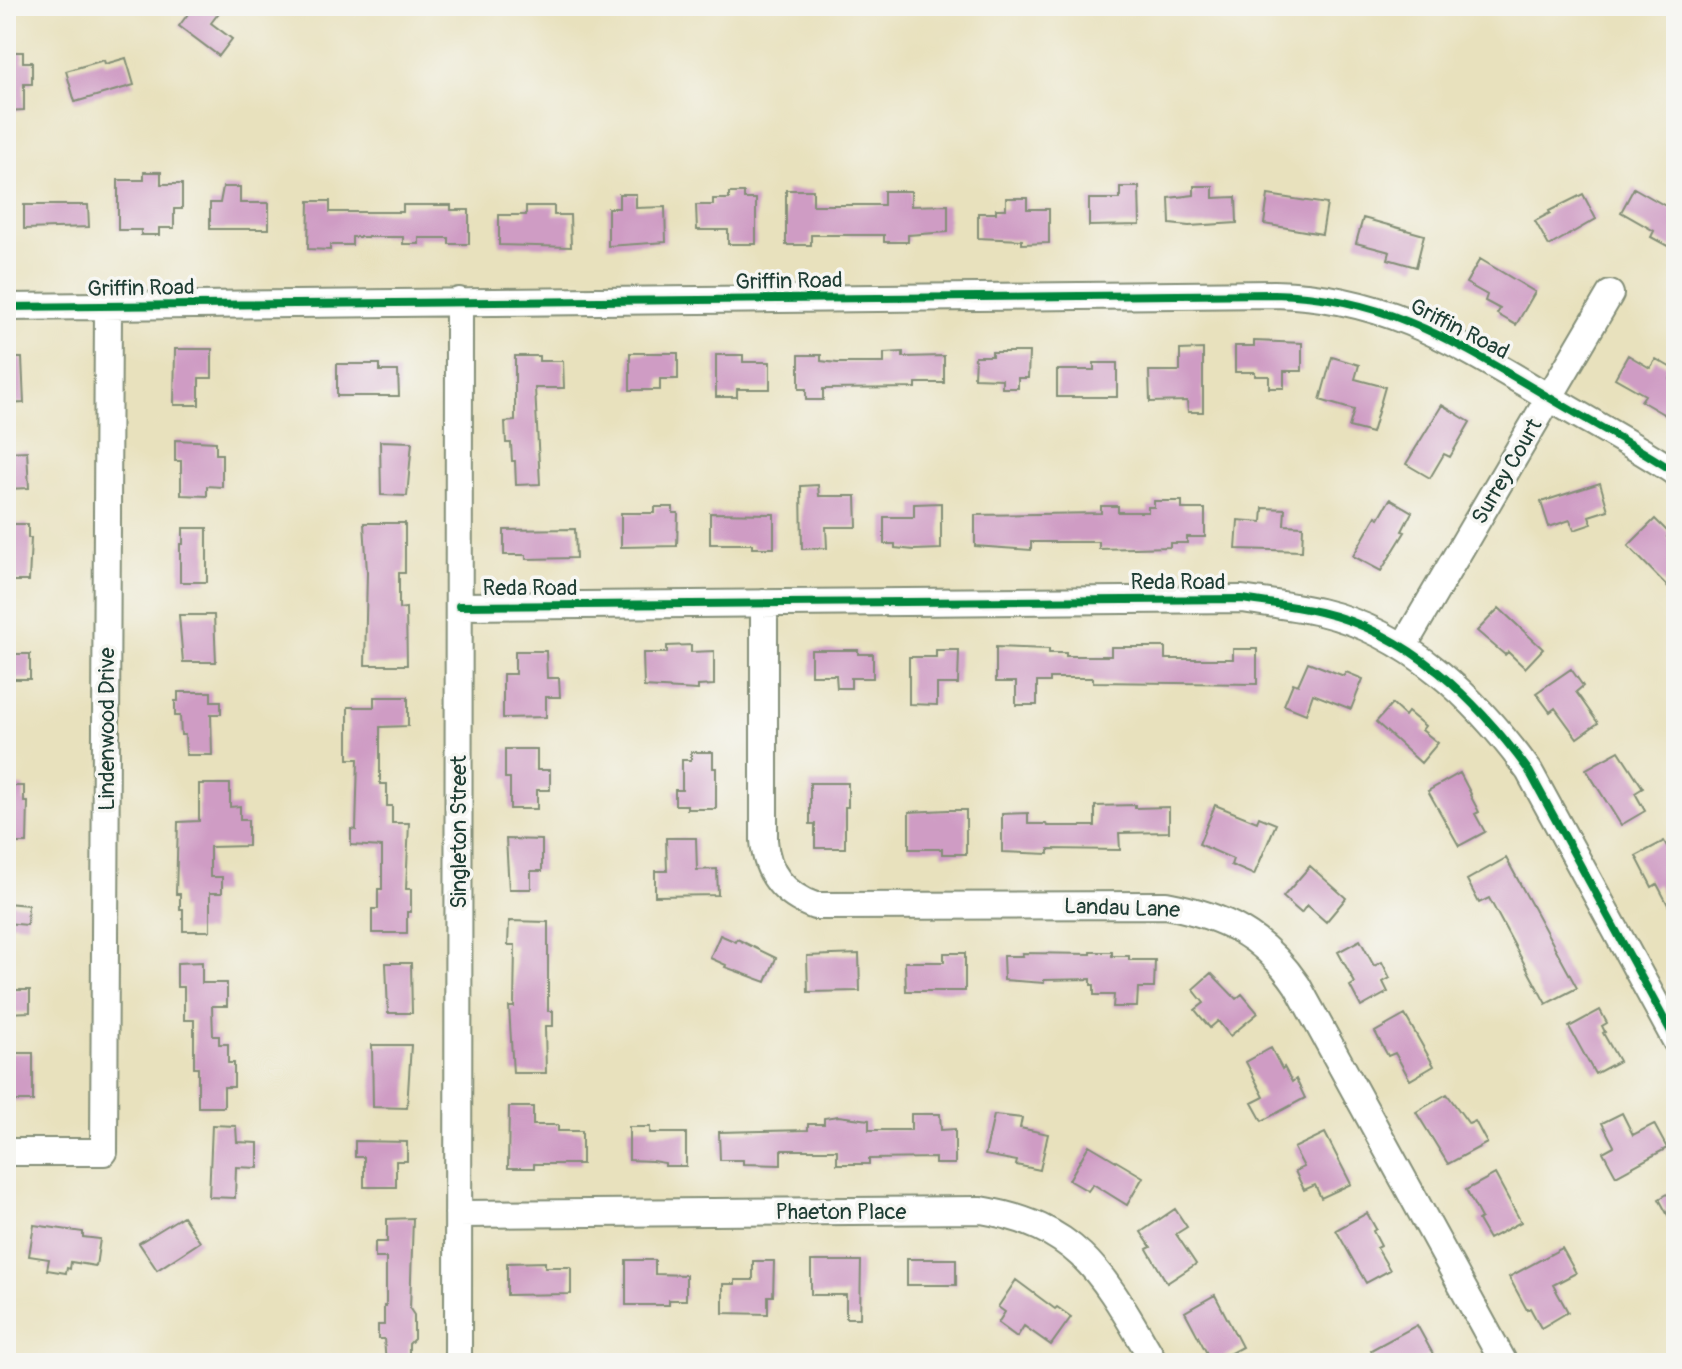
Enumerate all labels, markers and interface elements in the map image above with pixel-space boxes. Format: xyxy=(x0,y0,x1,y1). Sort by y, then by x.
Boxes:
street label: Griffin Road xyxy=(735,266,843,296)
street label: Griffin Road xyxy=(87,273,195,303)
street label: Griffin Road xyxy=(1405,292,1514,366)
street label: Surrey Court xyxy=(1465,414,1548,529)
street label: Reda Road xyxy=(1131,568,1225,596)
street label: Reda Road xyxy=(483,574,577,602)
street label: Lindenwood Drive xyxy=(93,647,121,811)
street label: Singleton Street xyxy=(445,755,473,909)
street label: Landau Lane xyxy=(1063,892,1181,924)
street label: Phaeton Place xyxy=(776,1198,907,1226)

